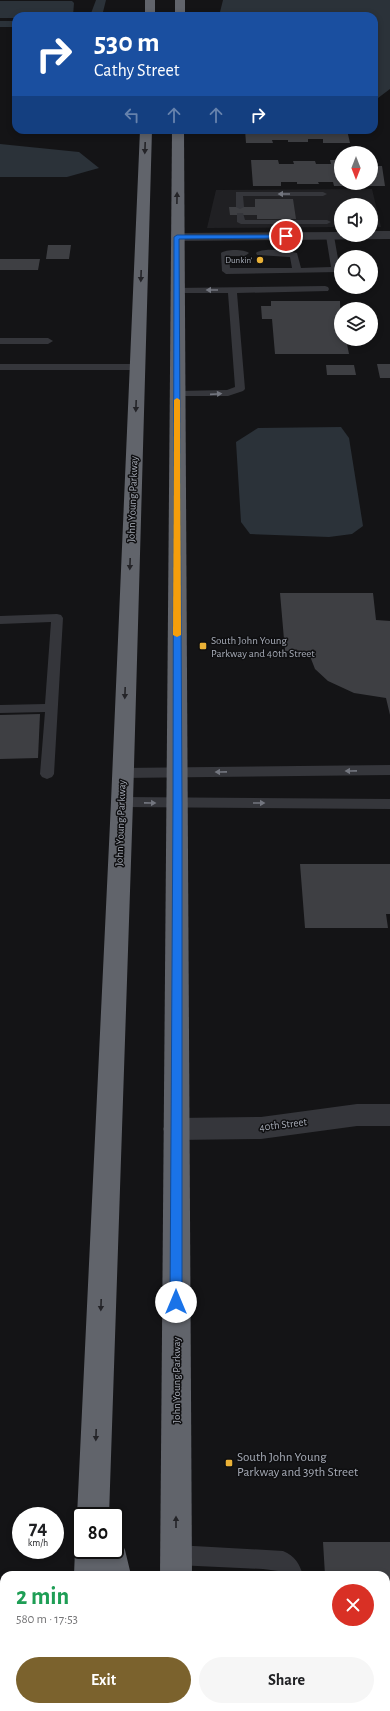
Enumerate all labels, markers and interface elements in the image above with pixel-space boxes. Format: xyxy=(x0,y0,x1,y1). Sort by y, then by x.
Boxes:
icon: right xyxy=(28,28,80,80)
text: 530 m xyxy=(94,29,160,57)
text: Cathy Street xyxy=(94,62,179,80)
icon: left xyxy=(121,104,143,126)
icon: ahead xyxy=(163,104,185,126)
icon: ahead xyxy=(205,104,227,126)
icon: right xyxy=(247,104,269,126)
one-way arrow xyxy=(142,142,148,155)
north arrow xyxy=(334,146,378,190)
map controls xyxy=(334,146,378,346)
one-way arrow xyxy=(174,191,180,204)
one-way arrow xyxy=(277,191,290,197)
button: sound xyxy=(334,198,378,242)
pin xyxy=(269,219,303,253)
icon: arrive xyxy=(275,225,297,247)
button: search xyxy=(334,250,378,294)
marker: Dunkin' xyxy=(255,255,265,265)
place label: Dunkin' xyxy=(225,256,252,265)
one-way arrow xyxy=(137,270,144,282)
one-way arrow xyxy=(205,287,218,293)
button: layers xyxy=(334,302,378,346)
one-way arrow xyxy=(210,390,222,397)
one-way arrow xyxy=(133,400,139,413)
street label: John Young Parkway xyxy=(125,455,140,542)
one-way arrow xyxy=(127,558,133,571)
place label: South John Young Parkway and 40th Street xyxy=(211,635,315,659)
marker: South John Young Parkway and 40th Street xyxy=(198,641,208,651)
one-way arrow xyxy=(122,687,129,699)
one-way arrow xyxy=(344,768,357,774)
one-way arrow xyxy=(214,769,227,775)
street label: John Young Parkway xyxy=(113,779,128,866)
one-way arrow xyxy=(144,800,157,806)
one-way arrow xyxy=(253,800,266,806)
street label: 40th Street xyxy=(259,1116,308,1133)
position arrow xyxy=(155,1281,197,1323)
one-way arrow xyxy=(98,1299,105,1311)
street label: John Young Parkway xyxy=(171,1336,182,1423)
one-way arrow xyxy=(93,1429,99,1442)
place label: South John Young Parkway and 39th Street xyxy=(237,1451,358,1479)
marker: South John Young Parkway and 39th Street xyxy=(224,1458,234,1468)
speed limit sign: 80 xyxy=(72,1507,124,1559)
one-way arrow xyxy=(173,1515,179,1528)
text: 74 xyxy=(29,1518,47,1538)
text: km/h xyxy=(28,1538,48,1548)
button: close xyxy=(332,1584,374,1626)
text: 2 min xyxy=(16,1585,69,1609)
text: 580 m · 17:53 xyxy=(16,1613,78,1626)
button: Exit xyxy=(16,1657,191,1703)
button: Share xyxy=(199,1657,374,1703)

